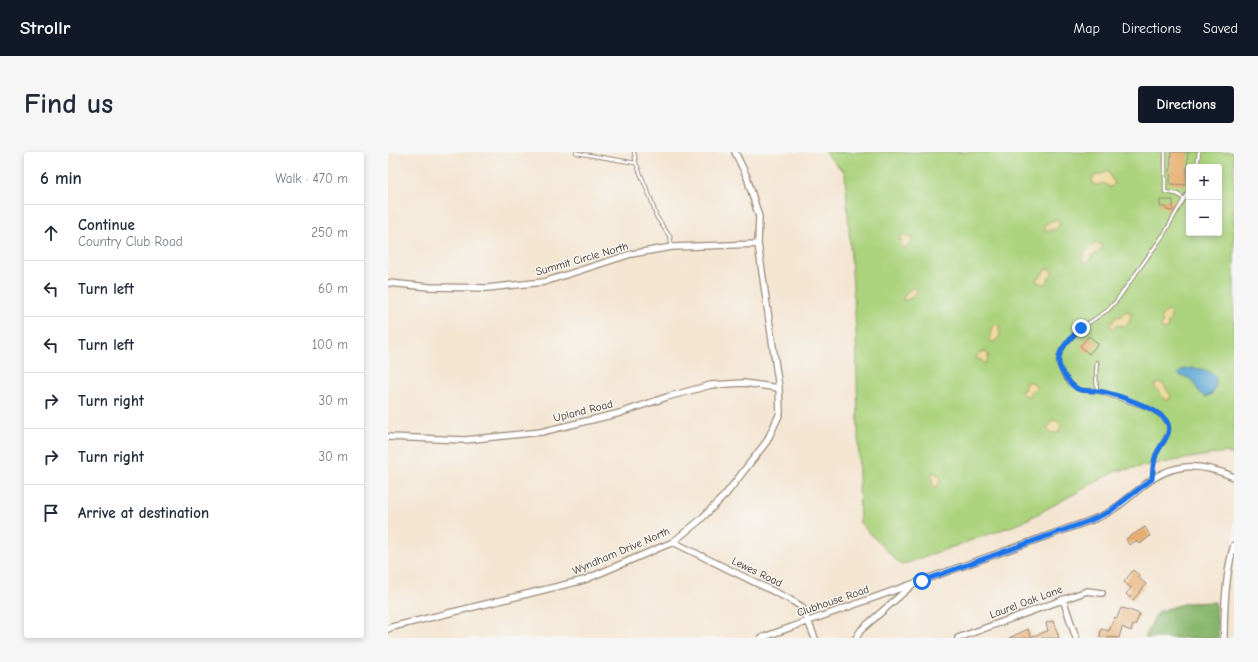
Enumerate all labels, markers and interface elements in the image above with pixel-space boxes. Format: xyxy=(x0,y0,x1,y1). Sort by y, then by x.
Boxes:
text: Strollr xyxy=(20,17,70,39)
text: Map xyxy=(1073,20,1100,37)
text: Directions xyxy=(1122,20,1181,37)
text: Saved xyxy=(1203,20,1238,37)
button: Directions xyxy=(1138,86,1234,123)
text: Find us xyxy=(24,88,113,120)
map controls xyxy=(1186,164,1222,236)
button: + xyxy=(1186,164,1222,200)
text: 6 min xyxy=(40,169,82,188)
text: Walk · 470 m xyxy=(275,171,348,186)
button: − xyxy=(1186,200,1222,236)
text: Continue xyxy=(78,216,135,234)
icon: ahead xyxy=(40,222,62,244)
text: 250 m xyxy=(311,225,348,240)
text: Country Club Road xyxy=(78,234,183,249)
street label: Summit Circle North xyxy=(534,240,630,278)
icon: left xyxy=(40,278,62,300)
text: Turn left xyxy=(78,280,134,298)
text: 60 m xyxy=(318,281,348,296)
route end xyxy=(1072,319,1090,337)
icon: left xyxy=(40,334,62,356)
text: Turn left xyxy=(78,336,134,354)
text: 100 m xyxy=(312,337,348,352)
icon: right xyxy=(40,390,62,412)
text: Turn right xyxy=(78,392,144,410)
text: 30 m xyxy=(318,393,348,408)
street label: Upland Road xyxy=(552,397,614,425)
icon: right xyxy=(40,446,62,468)
text: Turn right xyxy=(78,448,144,466)
text: 30 m xyxy=(318,449,348,464)
icon: arrive xyxy=(40,502,62,524)
text: Arrive at destination xyxy=(78,504,209,522)
street label: Wyndham Drive North xyxy=(570,525,672,577)
street label: Lewes Road xyxy=(730,554,785,590)
route start xyxy=(913,572,931,590)
street label: Clubhouse Road xyxy=(795,583,871,619)
street label: Laurel Oak Lane xyxy=(988,583,1065,621)

